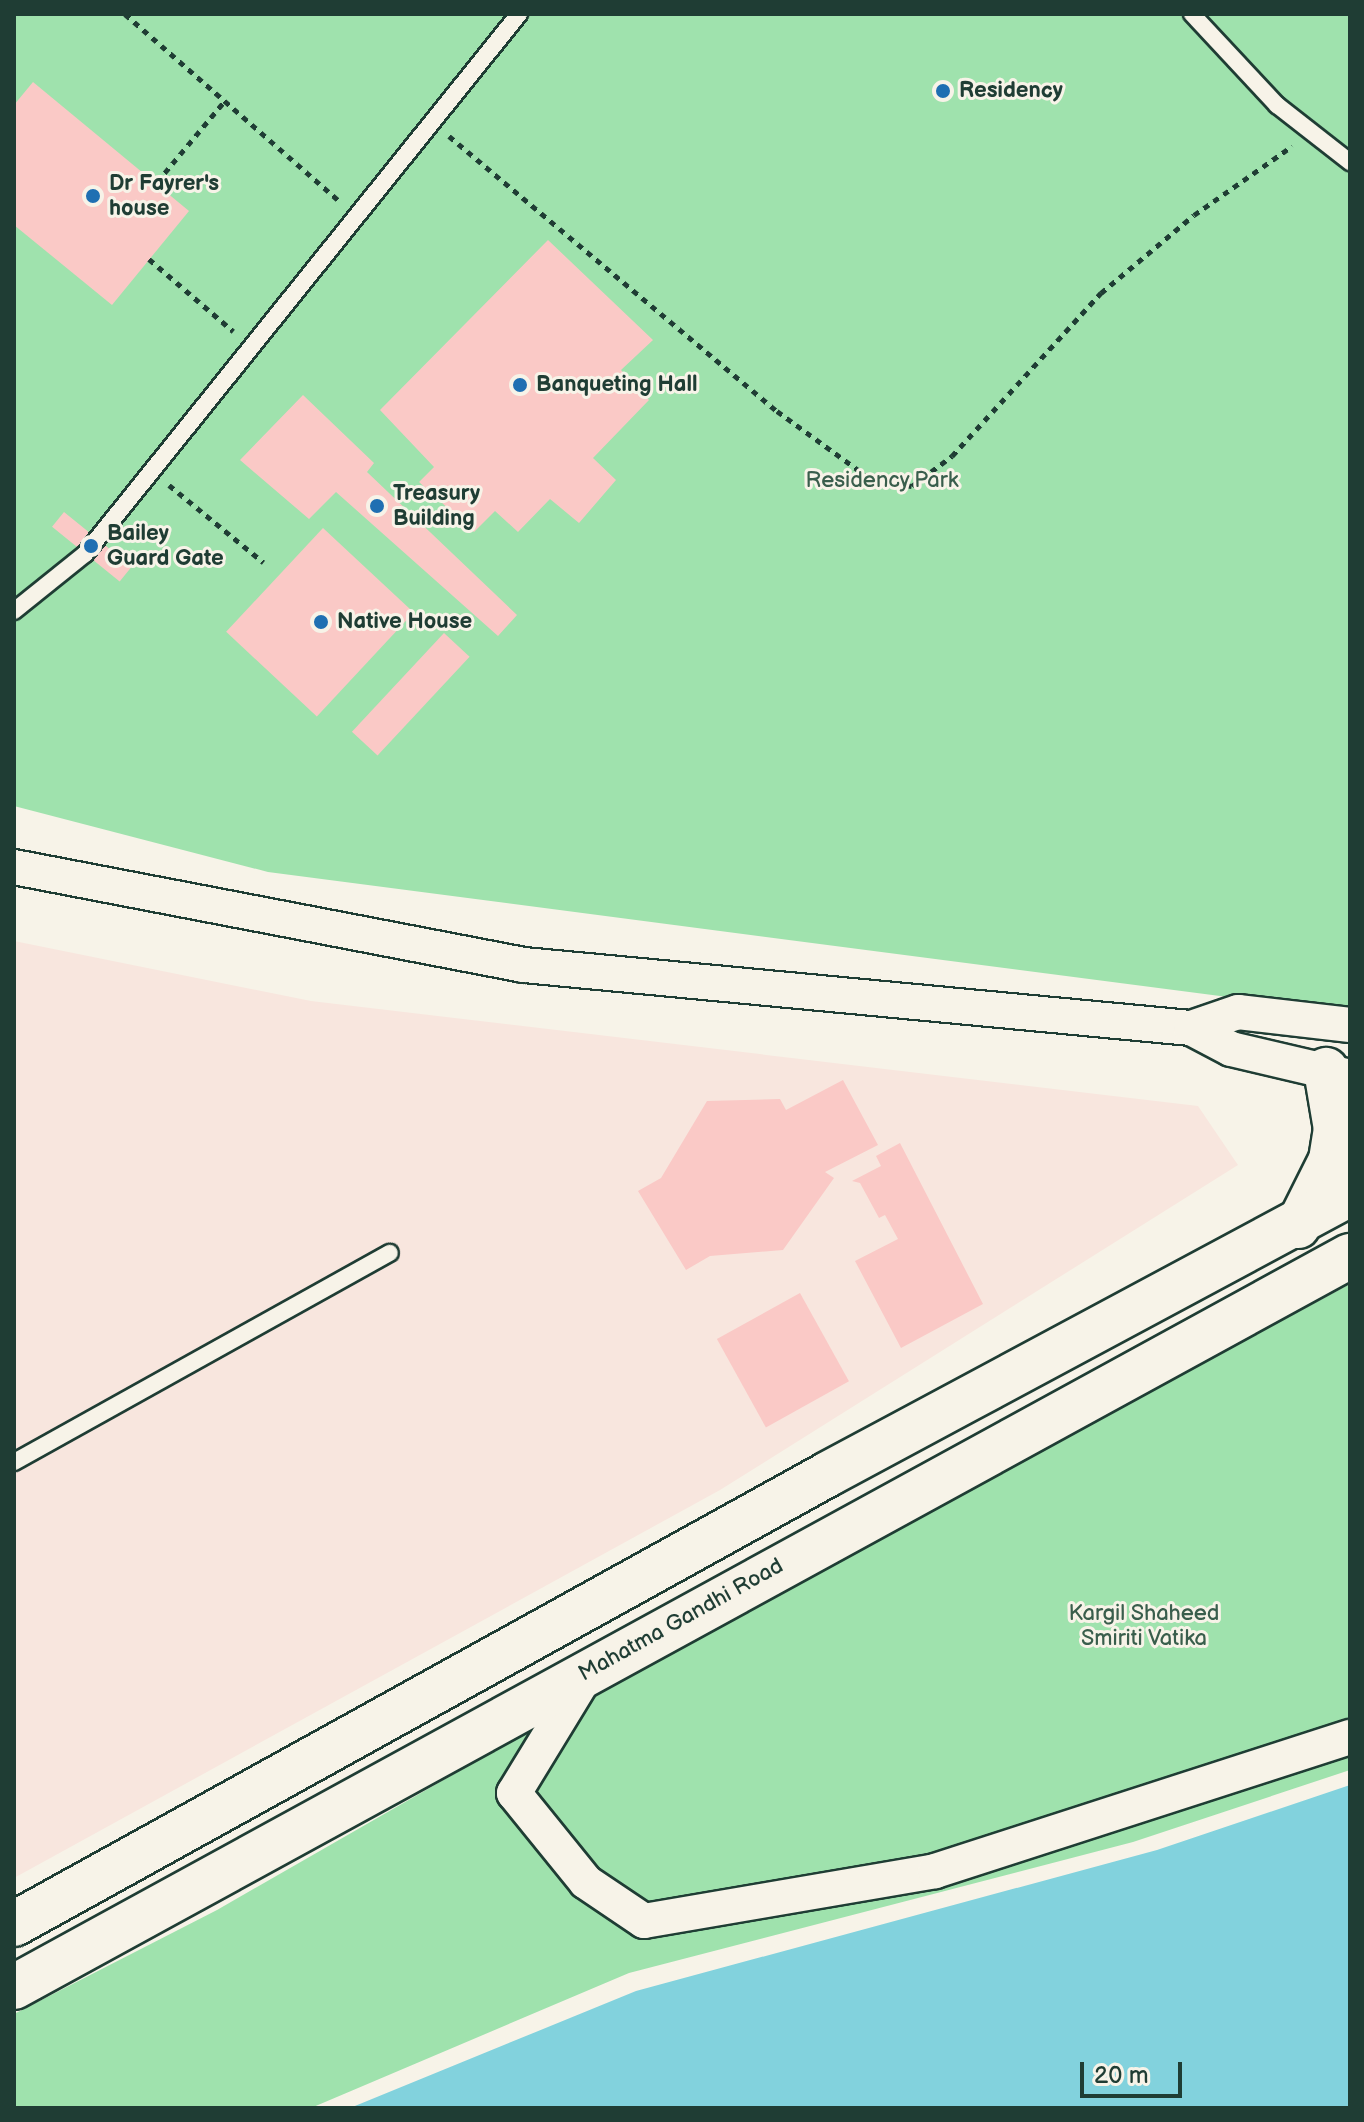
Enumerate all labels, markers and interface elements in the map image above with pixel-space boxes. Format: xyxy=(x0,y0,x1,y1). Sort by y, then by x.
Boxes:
place label: Residency xyxy=(959,78,1063,104)
marker: Residency xyxy=(934,82,952,100)
place label: Dr Fayrer's house xyxy=(109,170,219,222)
marker: Dr Fayrer's house xyxy=(84,187,102,205)
place label: Banqueting Hall xyxy=(536,372,697,398)
marker: Banqueting Hall xyxy=(511,376,529,394)
park label: Residency Park xyxy=(805,468,959,494)
place label: Treasury Building xyxy=(393,480,480,532)
marker: Treasury Building xyxy=(368,497,386,515)
place label: Bailey Guard Gate xyxy=(107,520,224,572)
marker: Bailey Guard Gate xyxy=(82,537,100,555)
place label: Native House xyxy=(337,609,472,635)
marker: Native House xyxy=(312,613,330,631)
street label: Mahatma Gandhi Road xyxy=(574,1553,788,1687)
park label: Kargil Shaheed Smiriti Vatika xyxy=(1068,1600,1220,1652)
scale bar xyxy=(1084,2046,1186,2096)
text: 20 m xyxy=(1094,2061,1149,2090)

